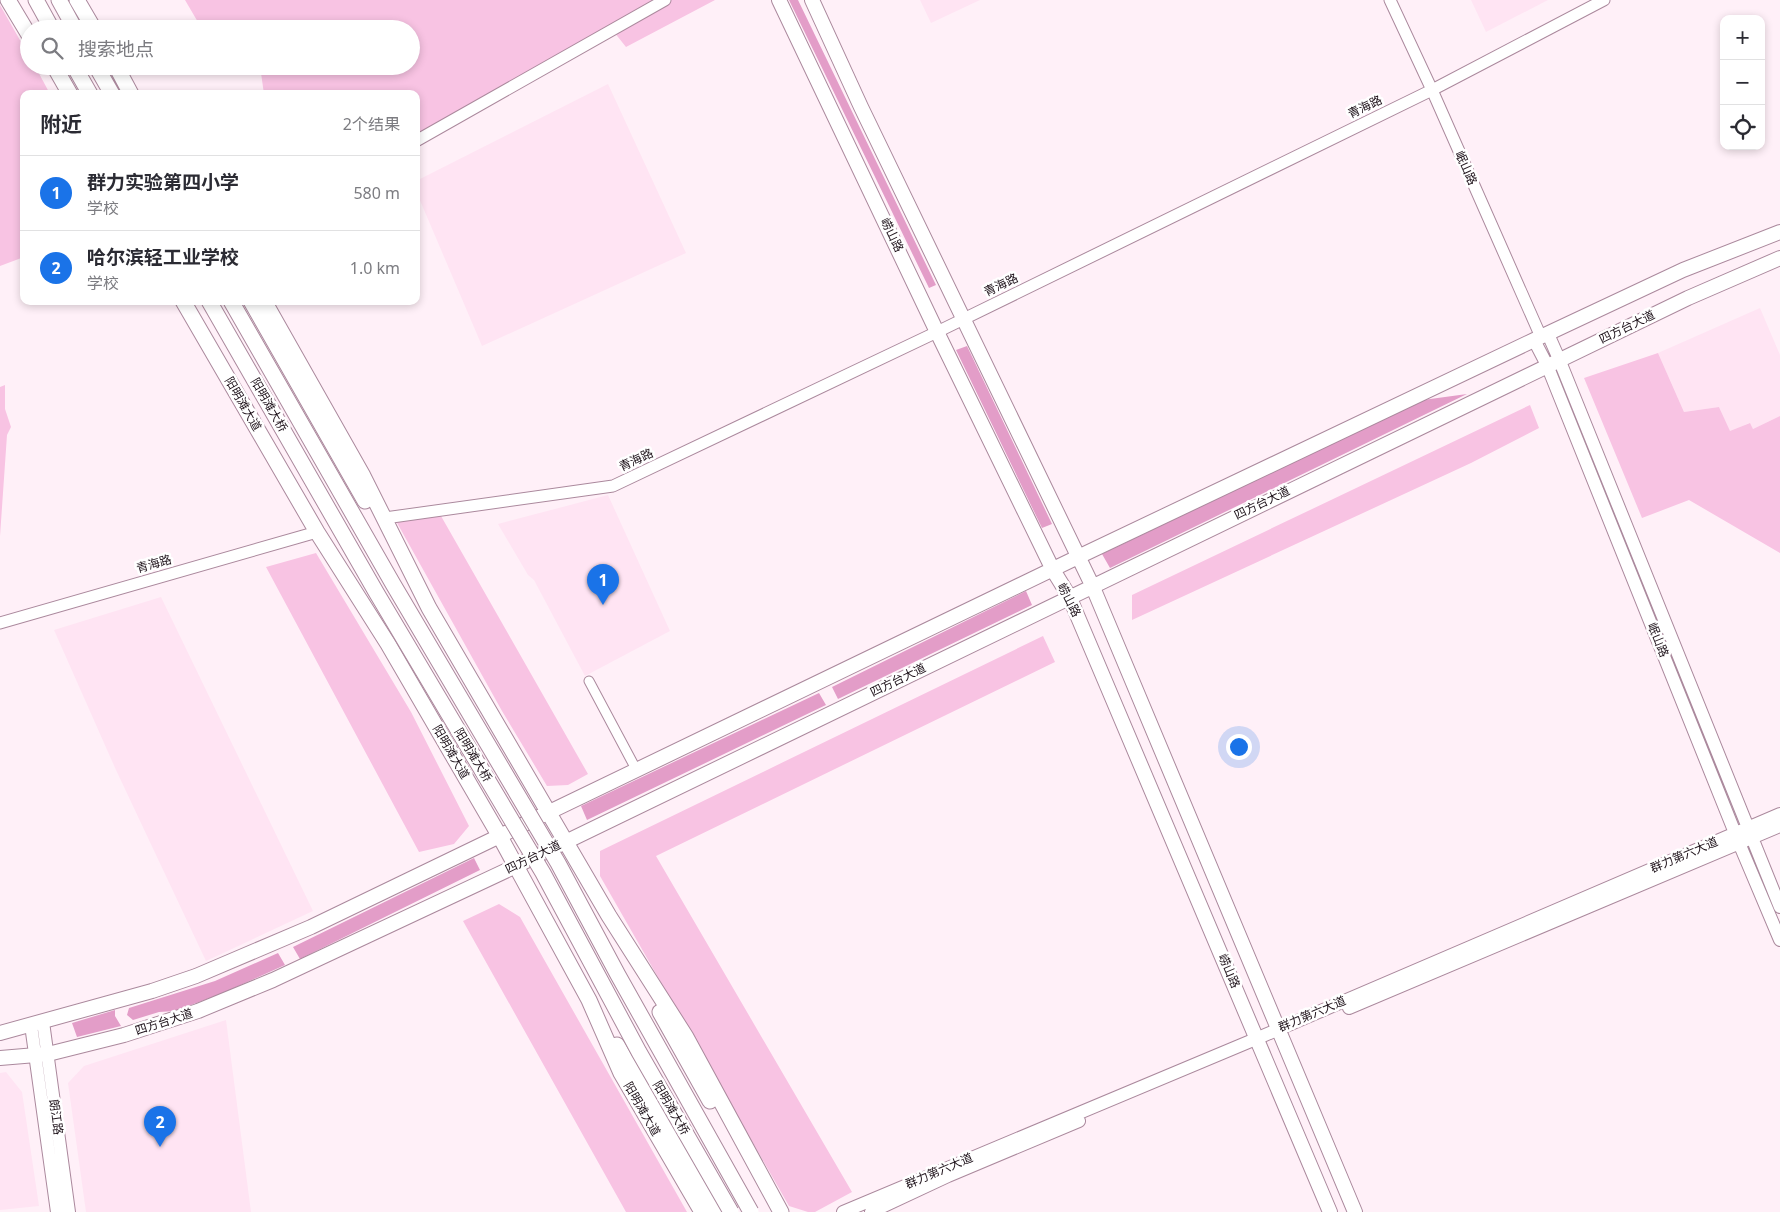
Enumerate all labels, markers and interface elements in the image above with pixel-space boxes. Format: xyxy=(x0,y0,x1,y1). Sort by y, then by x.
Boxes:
map controls xyxy=(1720,15,1765,150)
button: + xyxy=(1720,15,1765,60)
search box xyxy=(20,20,420,75)
icon: search xyxy=(38,34,66,62)
text: 搜索地点 xyxy=(78,36,154,62)
button: − xyxy=(1720,60,1765,105)
street label: 青海路 xyxy=(1345,91,1385,122)
button: locate xyxy=(1720,105,1765,150)
text: 附近 xyxy=(40,110,82,138)
text: 2个结果 xyxy=(343,113,400,135)
street label: 岷山路 xyxy=(1451,148,1482,188)
text: 群力实验第四小学 xyxy=(87,169,239,195)
text: 1 xyxy=(51,182,61,204)
text: 580 m xyxy=(353,182,400,204)
text: 学校 xyxy=(87,197,119,219)
street label: 崂山路 xyxy=(877,215,908,255)
text: 哈尔滨轻工业学校 xyxy=(87,244,239,270)
text: 2 xyxy=(51,257,61,279)
text: 1.0 km xyxy=(350,257,400,279)
street label: 青海路 xyxy=(981,269,1021,300)
text: 学校 xyxy=(87,272,119,294)
street label: 四方台大道 xyxy=(1596,306,1657,347)
street label: 阳明滩大道 xyxy=(221,374,266,434)
street label: 阳明滩大桥 xyxy=(247,375,292,435)
street label: 青海路 xyxy=(616,444,656,475)
street label: 四方台大道 xyxy=(1231,482,1292,523)
street label: 青海路 xyxy=(134,550,174,577)
pin: 1 xyxy=(587,564,619,605)
street label: 崂山路 xyxy=(1054,580,1085,620)
street label: 岷山路 xyxy=(1644,620,1673,660)
street label: 四方台大道 xyxy=(867,659,928,700)
street label: 阳明滩大道 xyxy=(429,722,474,782)
street label: 阳明滩大桥 xyxy=(451,725,496,785)
your location xyxy=(1226,734,1252,760)
street label: 群力第六大道 xyxy=(1647,833,1720,876)
street label: 四方台大道 xyxy=(502,836,563,877)
street label: 崂山路 xyxy=(1215,951,1244,991)
street label: 群力第六大道 xyxy=(1275,992,1348,1035)
street label: 四方台大道 xyxy=(133,1004,195,1039)
street label: 阳明滩大桥 xyxy=(649,1078,694,1138)
street label: 阳明滩大道 xyxy=(620,1079,665,1139)
street label: 朗江路 xyxy=(46,1098,67,1136)
pin: 2 xyxy=(144,1106,176,1147)
street label: 群力第六大道 xyxy=(902,1149,975,1192)

